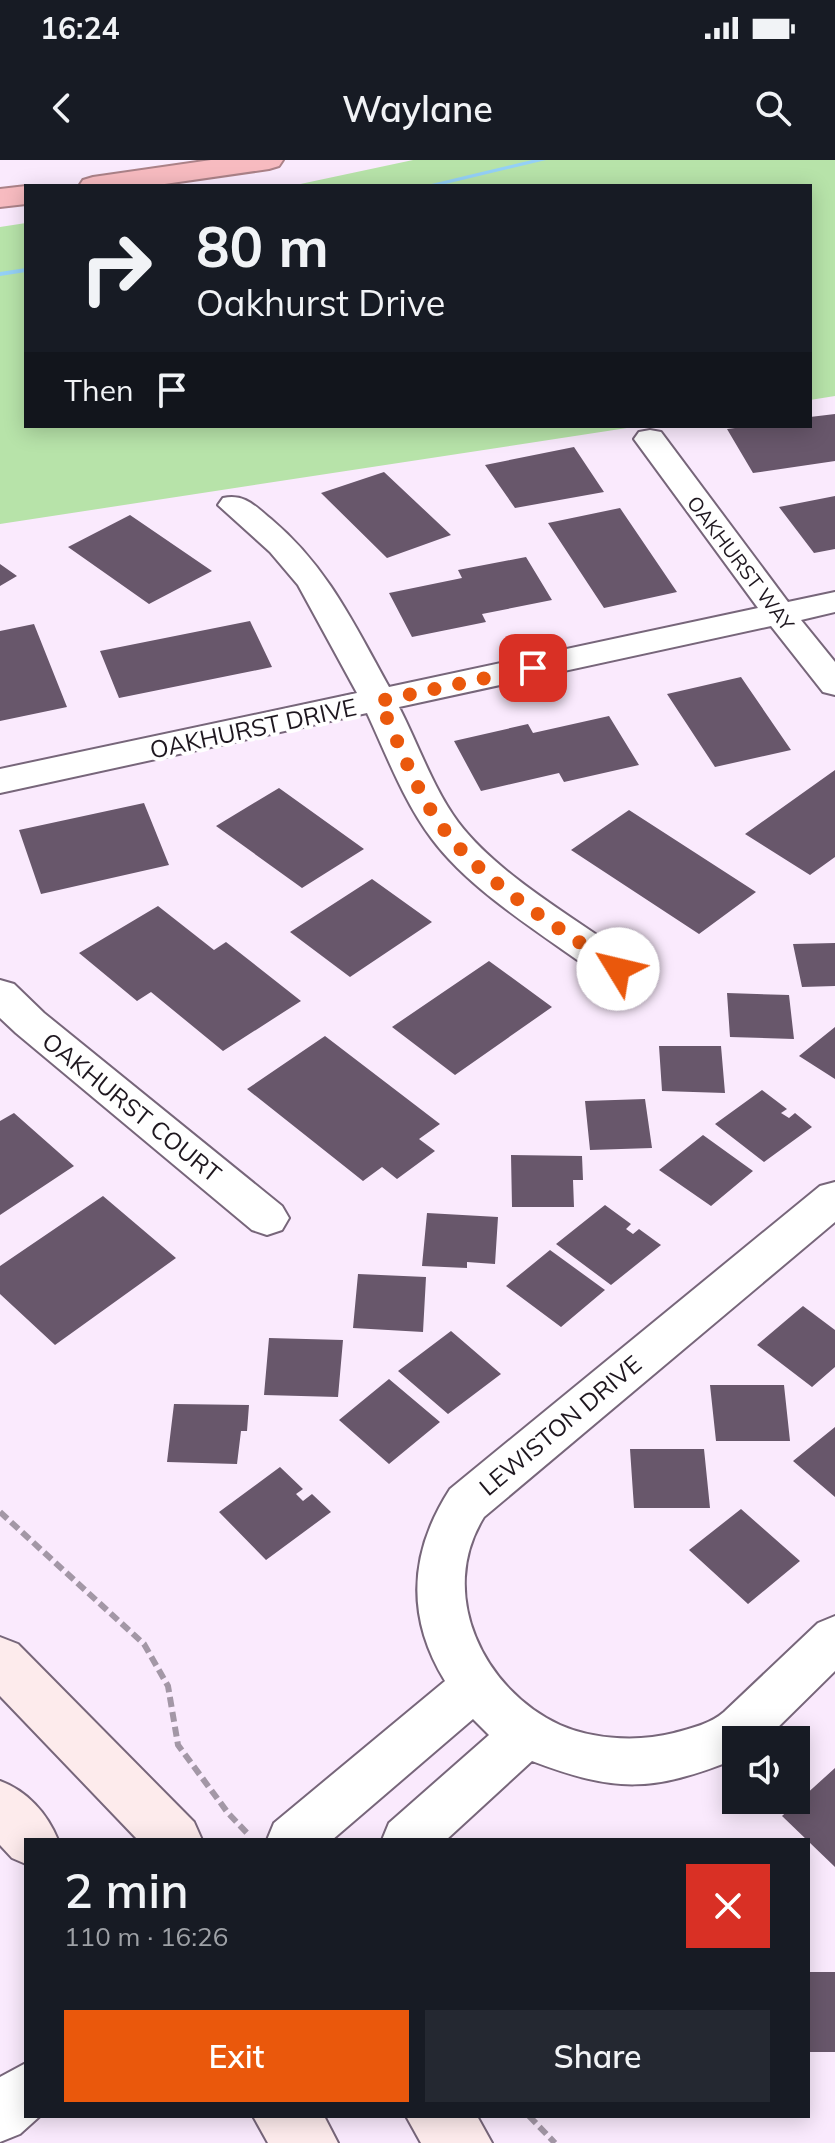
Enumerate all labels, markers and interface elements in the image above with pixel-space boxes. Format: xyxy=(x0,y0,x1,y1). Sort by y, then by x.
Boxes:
text: 16:24 xyxy=(40,9,119,47)
icon: back xyxy=(40,86,84,130)
text: Waylane xyxy=(342,86,493,131)
icon: search xyxy=(751,86,795,130)
text: 80 m xyxy=(196,211,329,281)
icon: right xyxy=(64,216,168,320)
text: Oakhurst Drive xyxy=(196,280,445,325)
icon: arrive xyxy=(150,368,194,412)
text: Then xyxy=(64,371,134,409)
street label: OAKHURST WAY xyxy=(682,491,800,636)
pin xyxy=(499,634,567,702)
icon: arrive xyxy=(511,646,555,690)
street label: OAKHURST DRIVE xyxy=(147,691,359,765)
position arrow xyxy=(576,927,660,1011)
street label: OAKHURST COURT xyxy=(36,1026,228,1189)
street label: LEWISTON DRIVE xyxy=(473,1348,647,1502)
map controls xyxy=(722,1726,810,1814)
button: sound xyxy=(722,1726,810,1814)
text: 2 min xyxy=(64,1860,189,1920)
button: close xyxy=(686,1864,770,1948)
text: 110 m · 16:26 xyxy=(64,1920,228,1953)
button: Exit xyxy=(64,2010,409,2102)
button: Share xyxy=(425,2010,770,2102)

